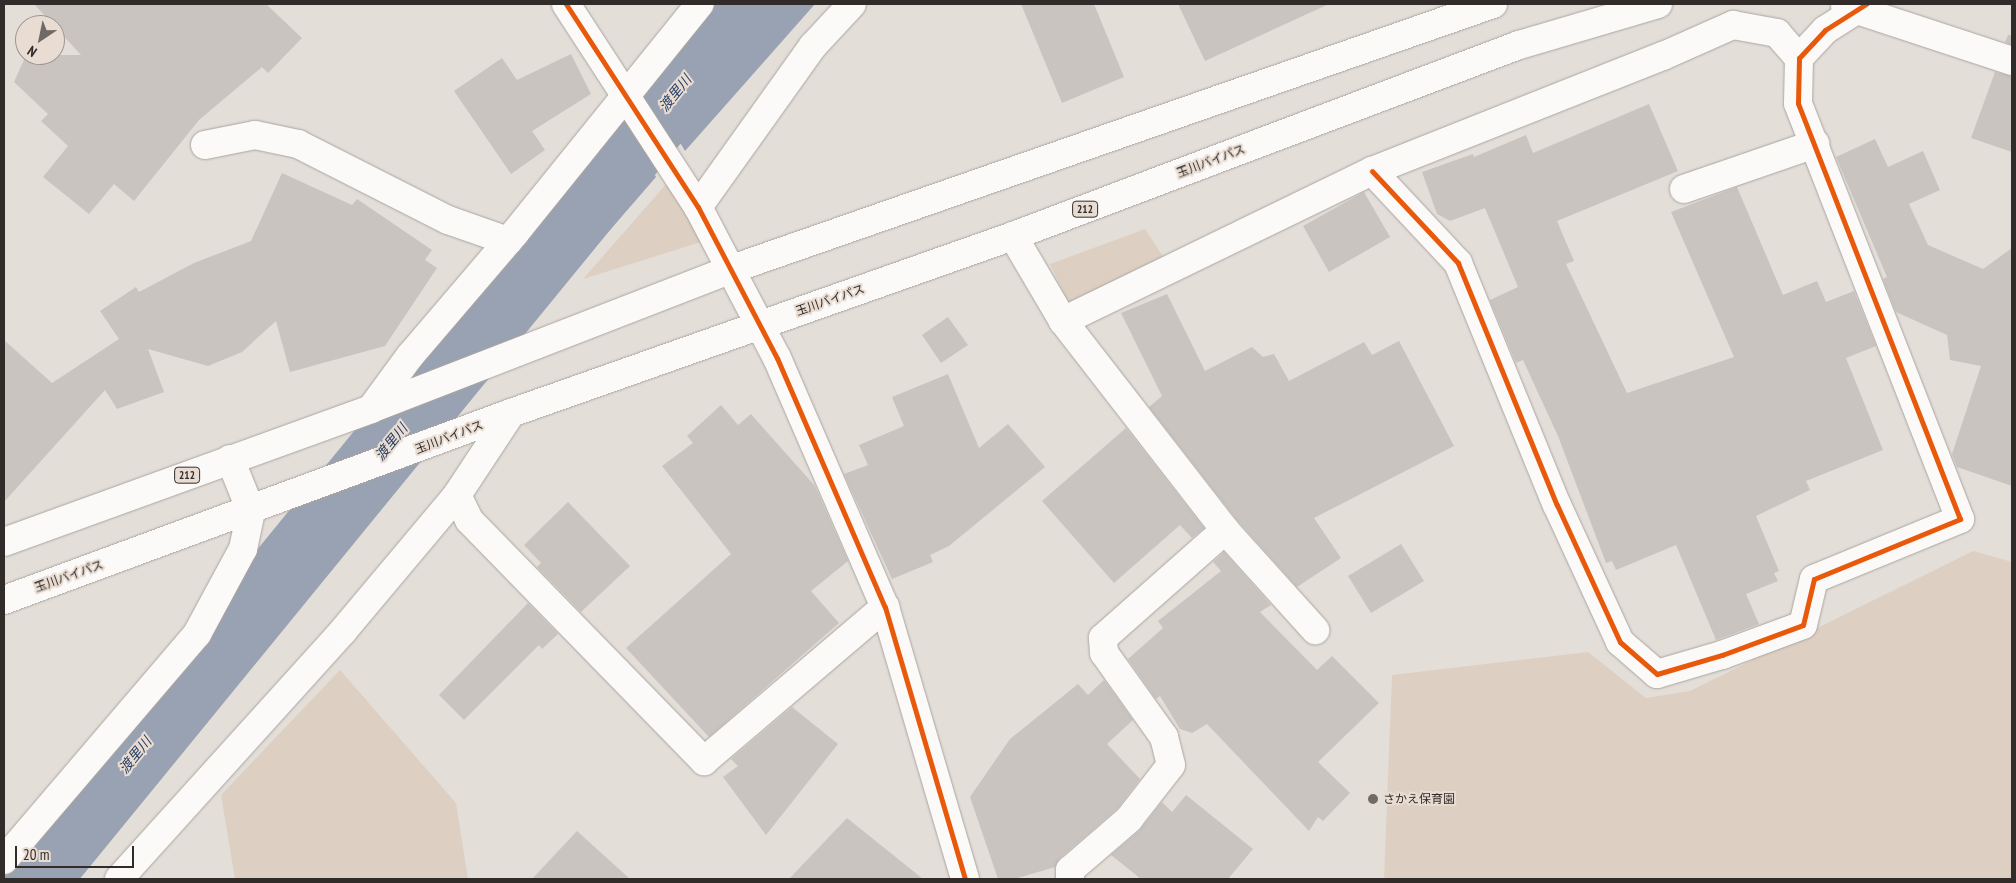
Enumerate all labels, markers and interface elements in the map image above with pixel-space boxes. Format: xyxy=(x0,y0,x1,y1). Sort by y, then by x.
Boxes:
north arrow xyxy=(15,15,65,65)
text: N xyxy=(24,42,40,61)
water label: 渡里川 xyxy=(655,71,695,115)
street label: 玉川バイパス xyxy=(1175,141,1247,181)
road number: 212 xyxy=(1071,200,1099,218)
street label: 玉川バイパス xyxy=(794,281,866,319)
street label: 玉川バイパス xyxy=(413,417,485,457)
water label: 渡里川 xyxy=(371,420,411,464)
road number: 212 xyxy=(173,466,201,484)
street label: 玉川バイパス xyxy=(33,557,105,595)
water label: 渡里川 xyxy=(115,733,155,777)
place label: さかえ保育園 xyxy=(1383,792,1455,806)
marker: さかえ保育園 xyxy=(1367,793,1379,805)
scale bar xyxy=(18,836,136,868)
text: 20 m xyxy=(23,845,49,864)

